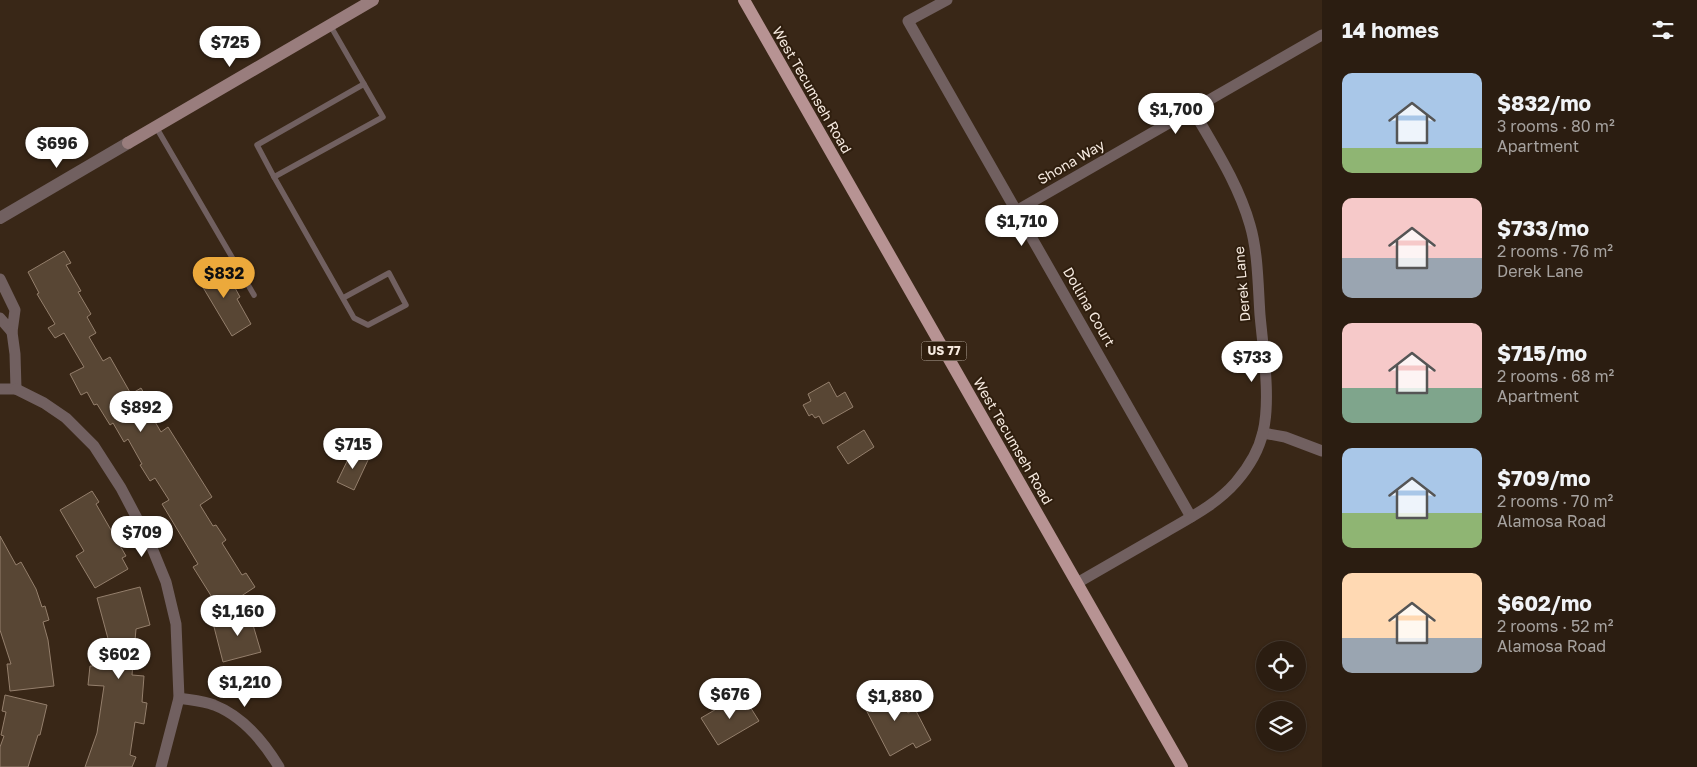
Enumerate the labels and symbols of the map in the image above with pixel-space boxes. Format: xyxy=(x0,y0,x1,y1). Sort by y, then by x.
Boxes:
street label: West Tecumseh Road xyxy=(769,23,856,156)
pin: $725 xyxy=(200,26,260,68)
pin: $1,700 xyxy=(1135,92,1217,135)
pin: $696 xyxy=(27,126,87,169)
street label: Shona Way xyxy=(1034,136,1107,188)
pin: $1,710 xyxy=(981,204,1063,247)
street label: Derek Lane xyxy=(1230,246,1253,322)
pin: $832 xyxy=(194,256,254,299)
street label: Dollina Court xyxy=(1060,264,1119,349)
pin: $733 xyxy=(1222,340,1282,383)
road number: US 77 xyxy=(922,342,966,361)
street label: West Tecumseh Road xyxy=(970,374,1057,507)
pin: $892 xyxy=(111,390,171,433)
pin: $715 xyxy=(323,428,383,470)
pin: $709 xyxy=(112,516,172,558)
pin: $1,160 xyxy=(197,594,279,637)
pin: $602 xyxy=(89,638,149,680)
pin: $1,210 xyxy=(204,666,286,708)
pin: $676 xyxy=(700,678,760,720)
pin: $1,880 xyxy=(854,680,936,722)

